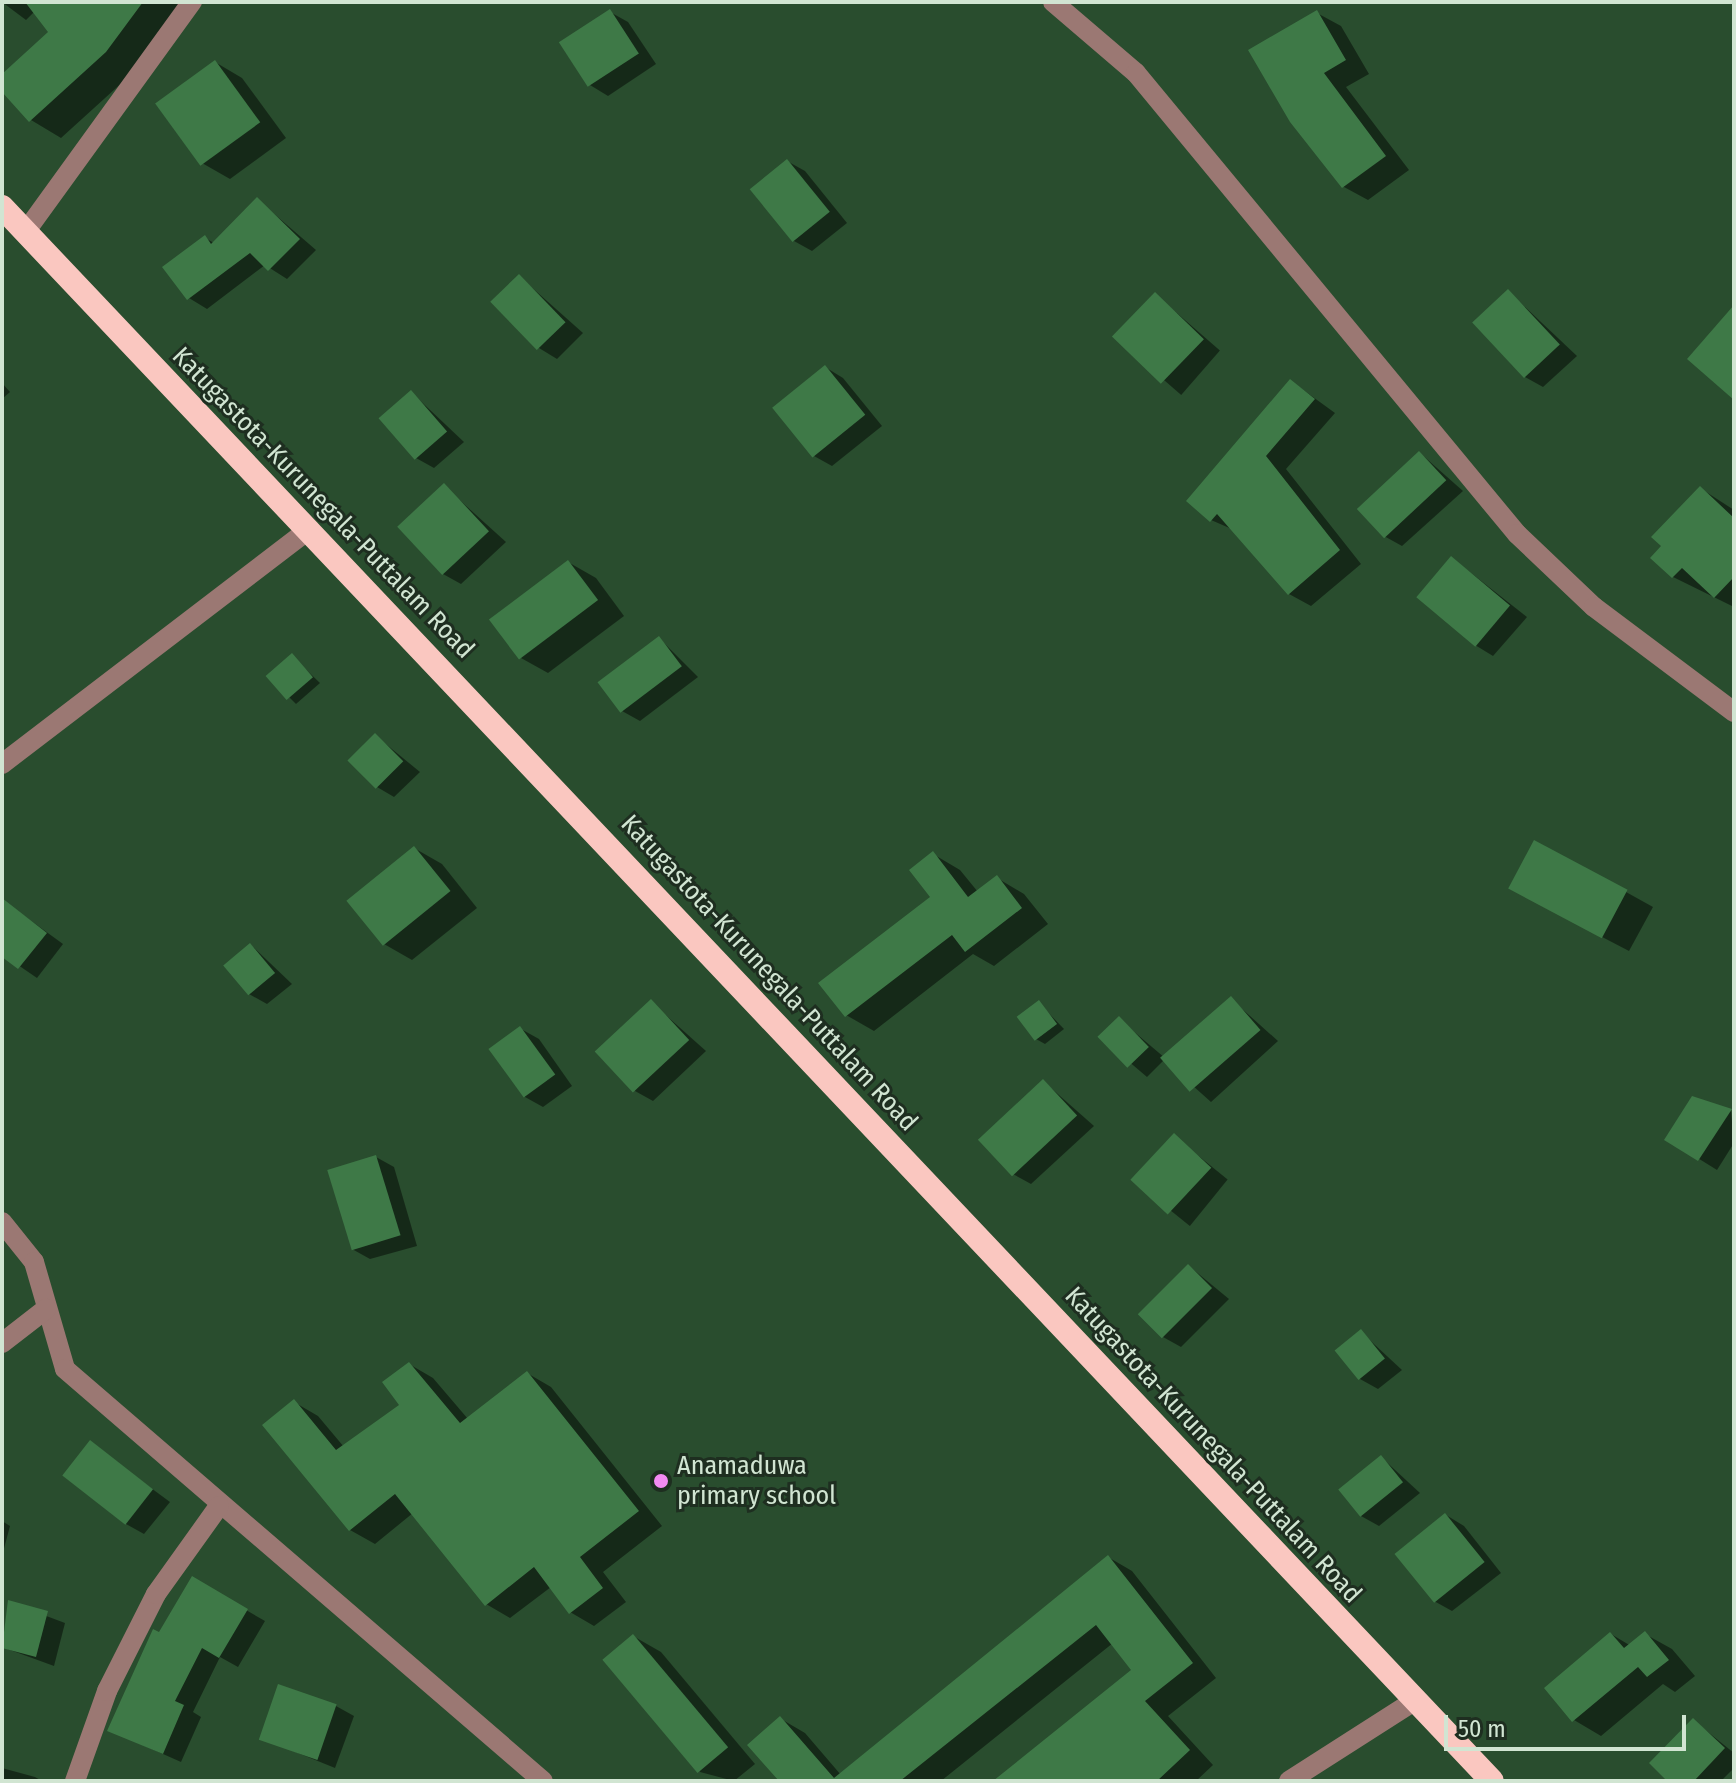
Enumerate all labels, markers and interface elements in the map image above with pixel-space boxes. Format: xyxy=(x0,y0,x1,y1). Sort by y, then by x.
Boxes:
street label: Katugastota-Kurunegala-Puttalam Road xyxy=(166,341,480,665)
street label: Katugastota-Kurunegala-Puttalam Road xyxy=(614,809,924,1137)
street label: Katugastota-Kurunegala-Puttalam Road xyxy=(1058,1281,1368,1609)
place label: Anamaduwa primary school xyxy=(677,1450,836,1512)
marker: Anamaduwa primary school xyxy=(652,1472,670,1490)
scale bar xyxy=(1448,1699,1690,1749)
text: 50 m xyxy=(1458,1715,1506,1743)

